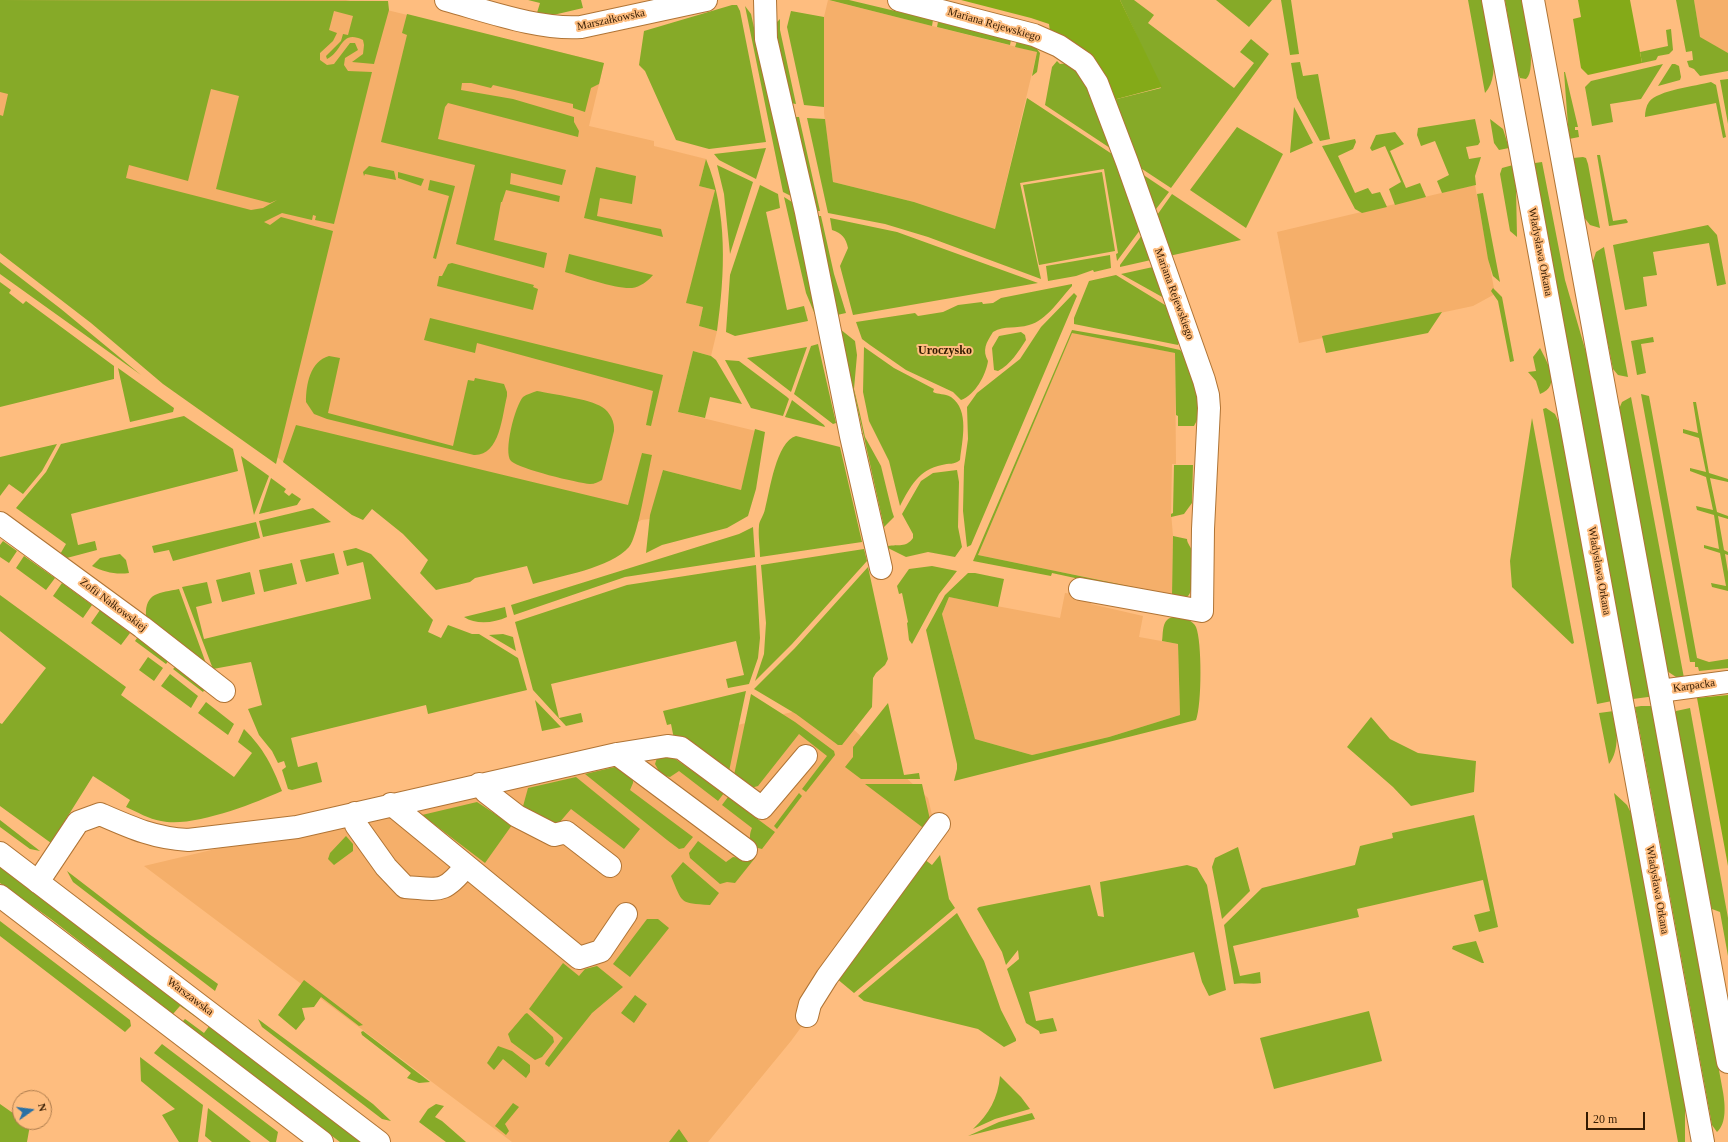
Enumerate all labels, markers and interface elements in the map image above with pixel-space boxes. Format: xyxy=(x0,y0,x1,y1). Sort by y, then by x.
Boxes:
street label: Mariana Rejewskiego xyxy=(946,5,1042,45)
street label: Marszałkowska xyxy=(576,6,646,34)
street label: Władysława Orkana xyxy=(1525,207,1555,297)
street label: Mariana Rejewskiego xyxy=(1151,247,1197,341)
district label: Uroczysko xyxy=(918,344,972,358)
street label: Władysława Orkana xyxy=(1585,526,1613,616)
street label: Zofii Nałkowskiej xyxy=(77,576,149,634)
street label: Karpacka xyxy=(1672,677,1716,695)
street label: Władysława Orkana xyxy=(1643,845,1671,935)
street label: Warszawska xyxy=(164,975,216,1019)
north arrow xyxy=(12,1090,52,1130)
text: N xyxy=(36,1102,49,1113)
scale bar xyxy=(1588,1104,1647,1130)
text: 20 m xyxy=(1593,1112,1617,1126)

